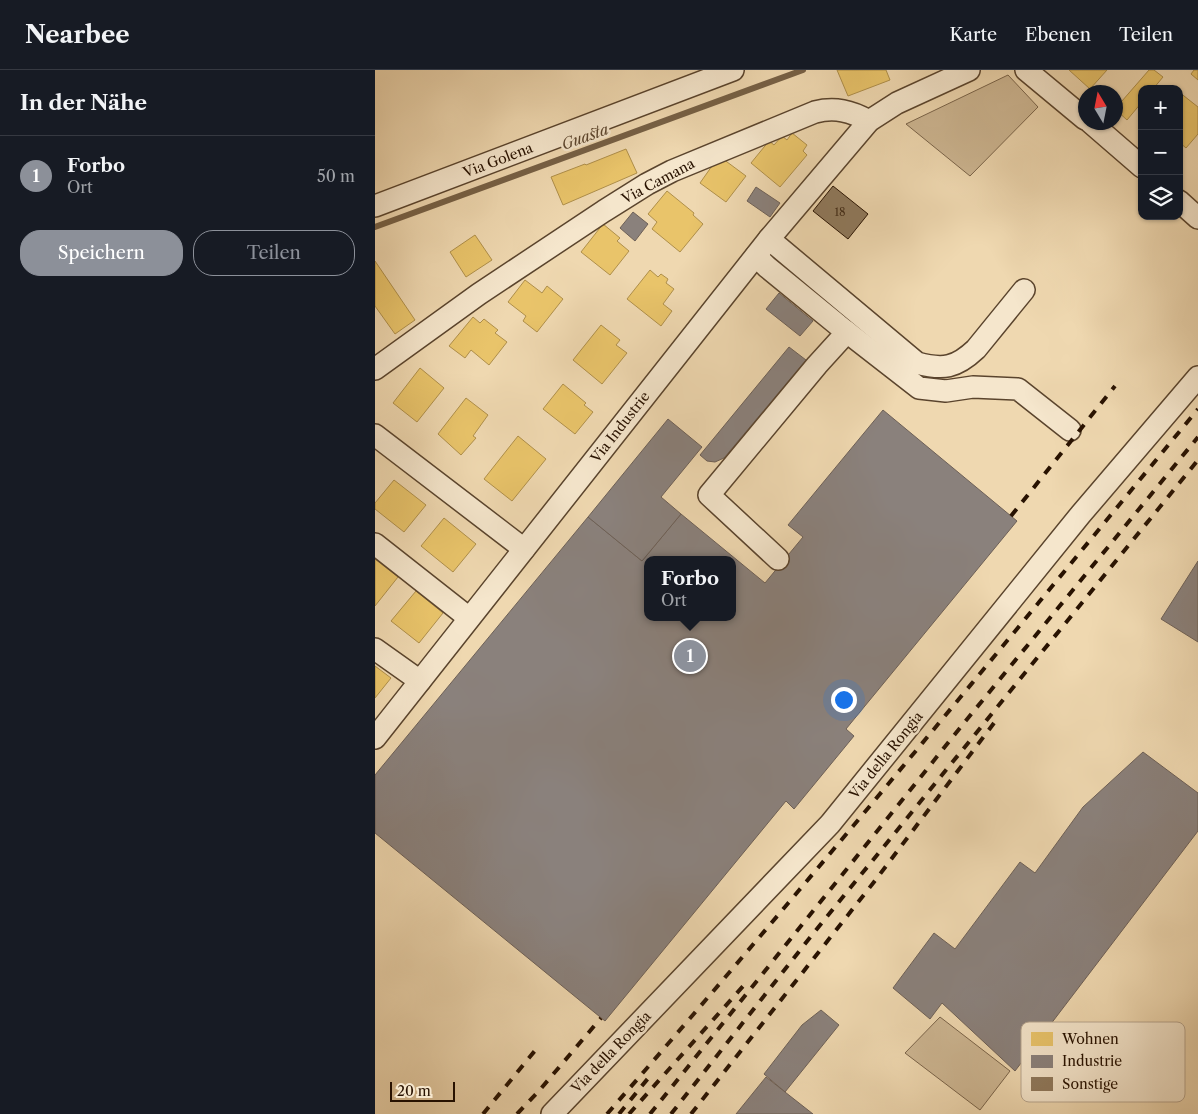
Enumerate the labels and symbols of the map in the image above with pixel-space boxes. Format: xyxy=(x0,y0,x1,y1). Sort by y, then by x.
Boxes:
north arrow xyxy=(1078,85,1123,130)
water label: Guasta xyxy=(559,119,611,154)
street label: Via Golena xyxy=(460,138,536,182)
street label: Via Camana xyxy=(618,154,698,208)
house number: 18 xyxy=(834,205,846,219)
street label: Via Industrie xyxy=(586,388,653,467)
pin: 1 xyxy=(674,637,706,675)
your location xyxy=(831,687,857,713)
street label: Via della Rongia xyxy=(845,707,927,803)
street label: Via della Rongia xyxy=(567,1007,655,1098)
legend xyxy=(1021,1022,1185,1102)
text: Wohnen xyxy=(1061,1030,1119,1048)
text: Industrie xyxy=(1062,1052,1122,1070)
text: Sonstige xyxy=(1062,1075,1118,1093)
scale bar xyxy=(390,1079,455,1102)

